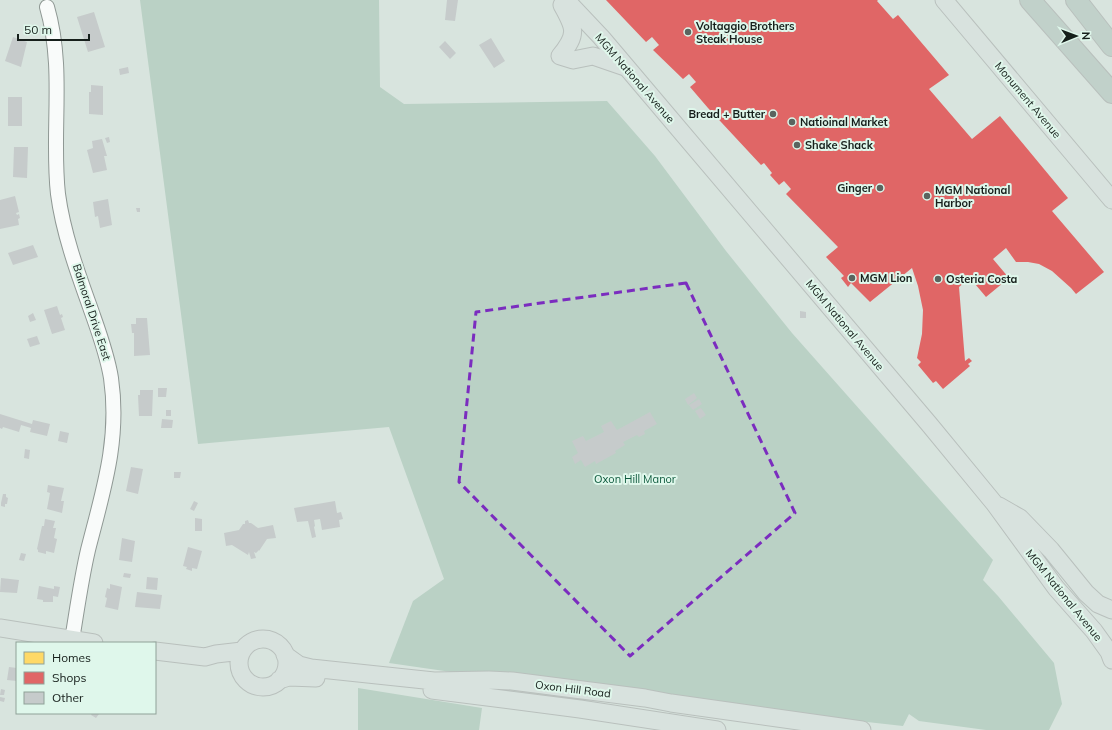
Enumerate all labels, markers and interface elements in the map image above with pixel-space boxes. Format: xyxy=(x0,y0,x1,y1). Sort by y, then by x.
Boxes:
scale bar xyxy=(18,16,89,42)
north arrow xyxy=(1056,16,1096,56)
place label: Voltaggio Brothers Steak House xyxy=(695,19,795,46)
text: 50 m xyxy=(24,22,52,37)
marker: Voltaggio Brothers Steak House xyxy=(683,27,693,37)
street label: MGM National Avenue xyxy=(592,30,678,126)
text: N xyxy=(1079,32,1093,40)
street label: Monument Avenue xyxy=(992,59,1064,141)
place label: Bread + Butter xyxy=(688,107,766,121)
marker: Bread + Butter xyxy=(768,109,778,119)
place label: Natioinal Market xyxy=(800,115,888,129)
marker: Natioinal Market xyxy=(787,117,797,127)
place label: Shake Shack xyxy=(805,138,874,152)
marker: Shake Shack xyxy=(792,140,802,150)
place label: Ginger xyxy=(837,181,873,195)
marker: Ginger xyxy=(875,183,885,193)
place label: MGM National Harbor xyxy=(935,183,1010,210)
marker: MGM National Harbor xyxy=(922,191,932,201)
street label: Balmoral Drive East xyxy=(70,262,114,362)
place label: MGM Lion xyxy=(860,271,912,285)
place label: Osteria Costa xyxy=(946,272,1018,286)
marker: MGM Lion xyxy=(847,273,857,283)
marker: Osteria Costa xyxy=(933,274,943,284)
street label: MGM National Avenue xyxy=(803,277,887,373)
park label: Oxon Hill Manor xyxy=(594,472,676,486)
street label: MGM National Avenue xyxy=(1023,546,1105,644)
legend xyxy=(16,642,156,714)
text: Homes xyxy=(52,650,91,665)
text: Shops xyxy=(52,670,87,685)
street label: Oxon Hill Road xyxy=(534,677,612,701)
text: Other xyxy=(52,690,84,705)

